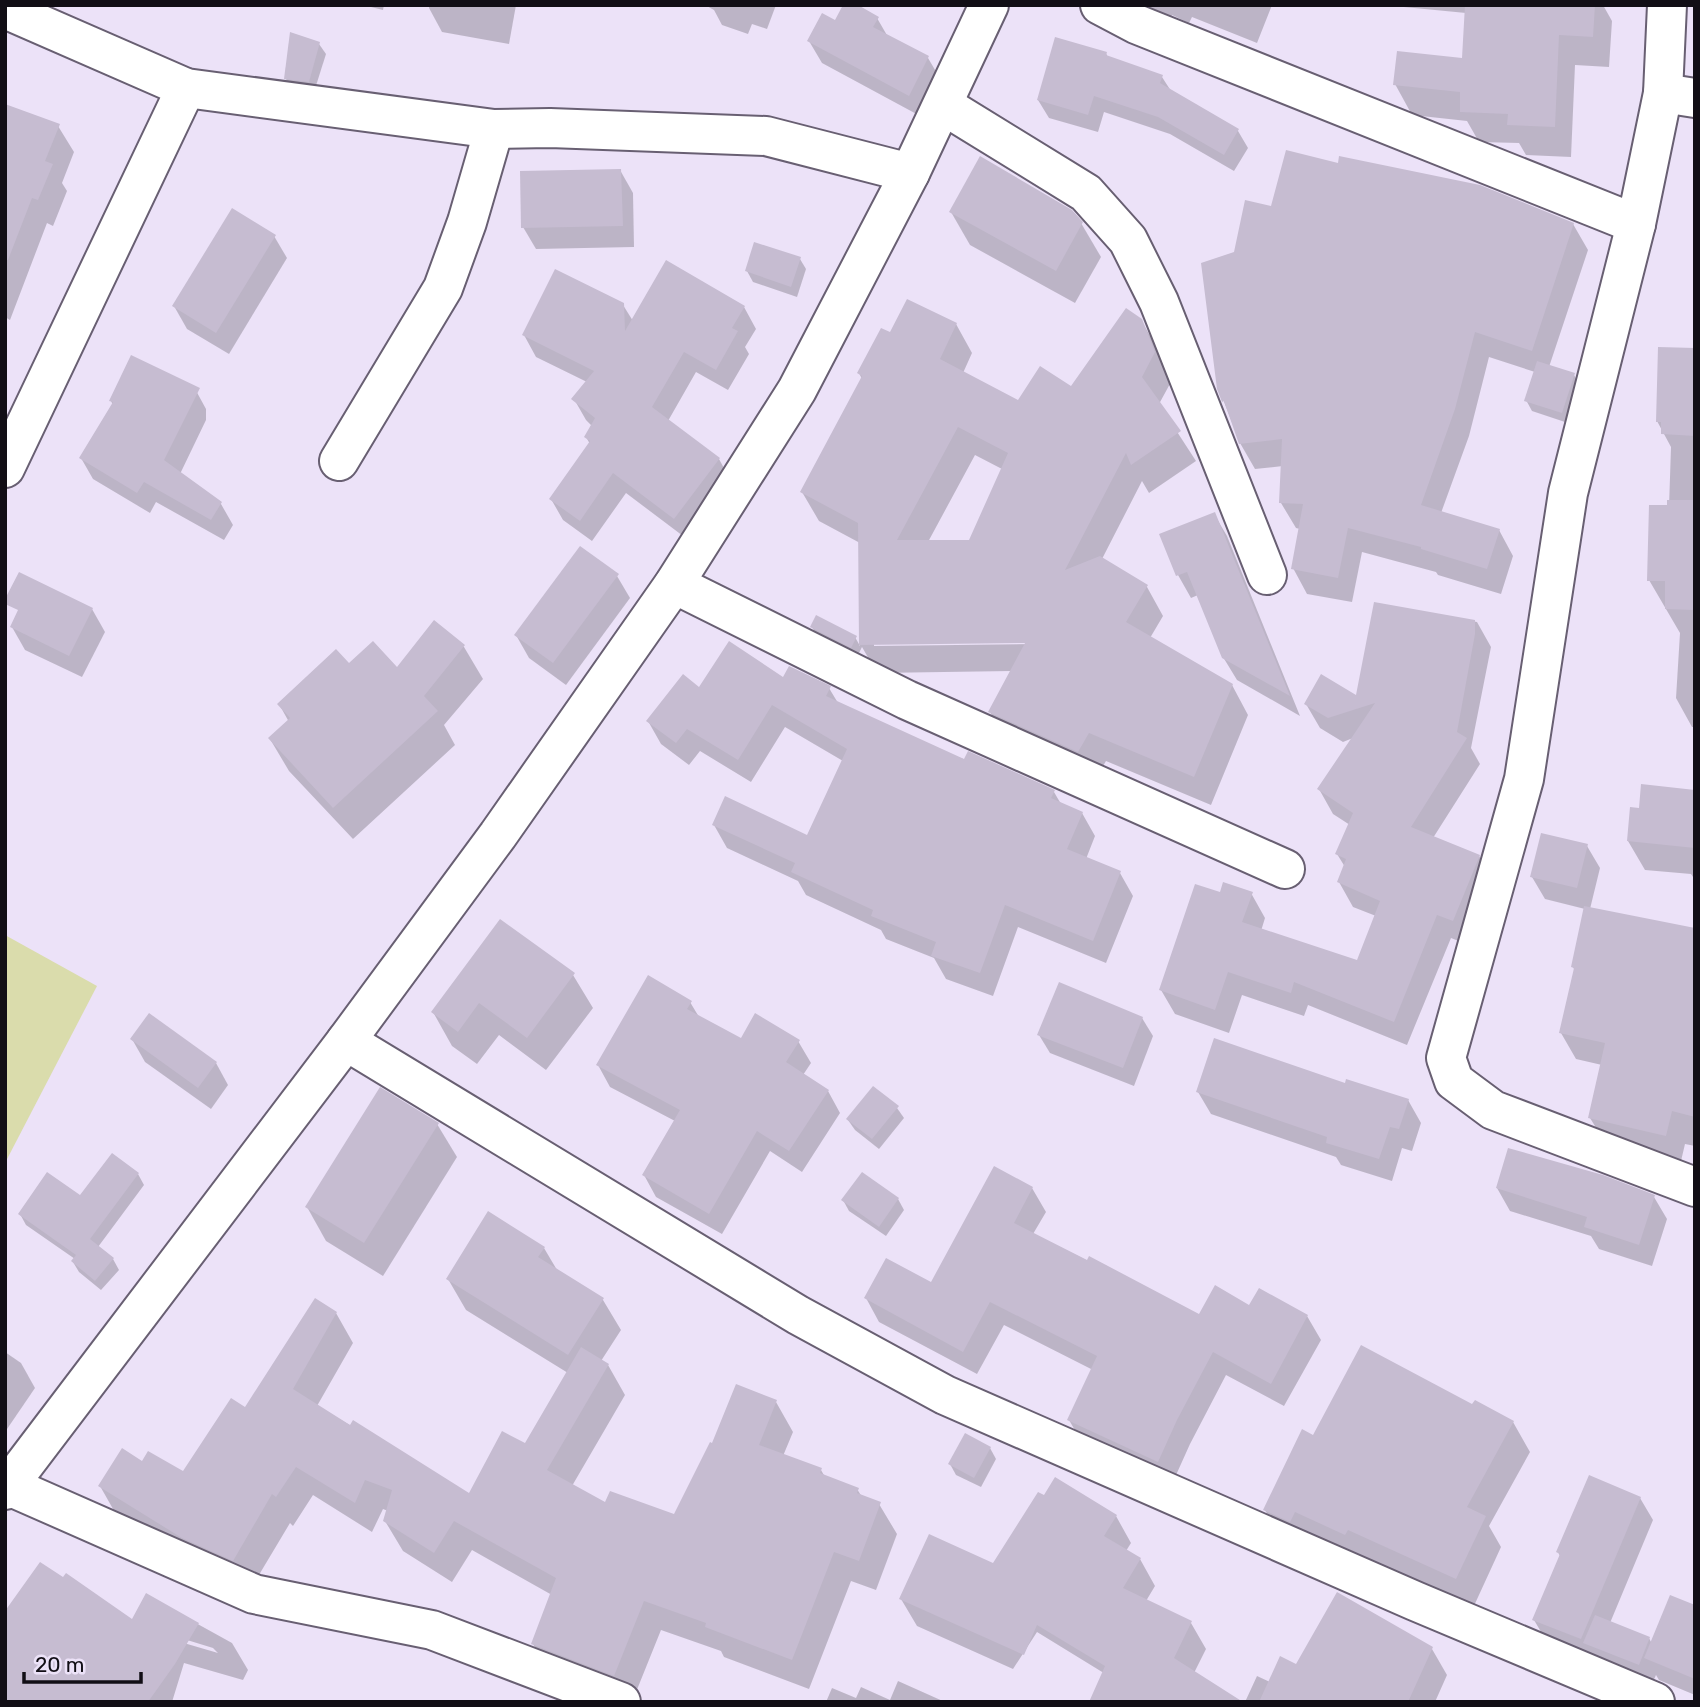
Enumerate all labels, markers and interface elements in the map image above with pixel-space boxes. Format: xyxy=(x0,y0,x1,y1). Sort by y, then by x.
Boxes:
scale bar xyxy=(24,1640,142,1684)
text: 20 m xyxy=(35,1652,84,1677)

